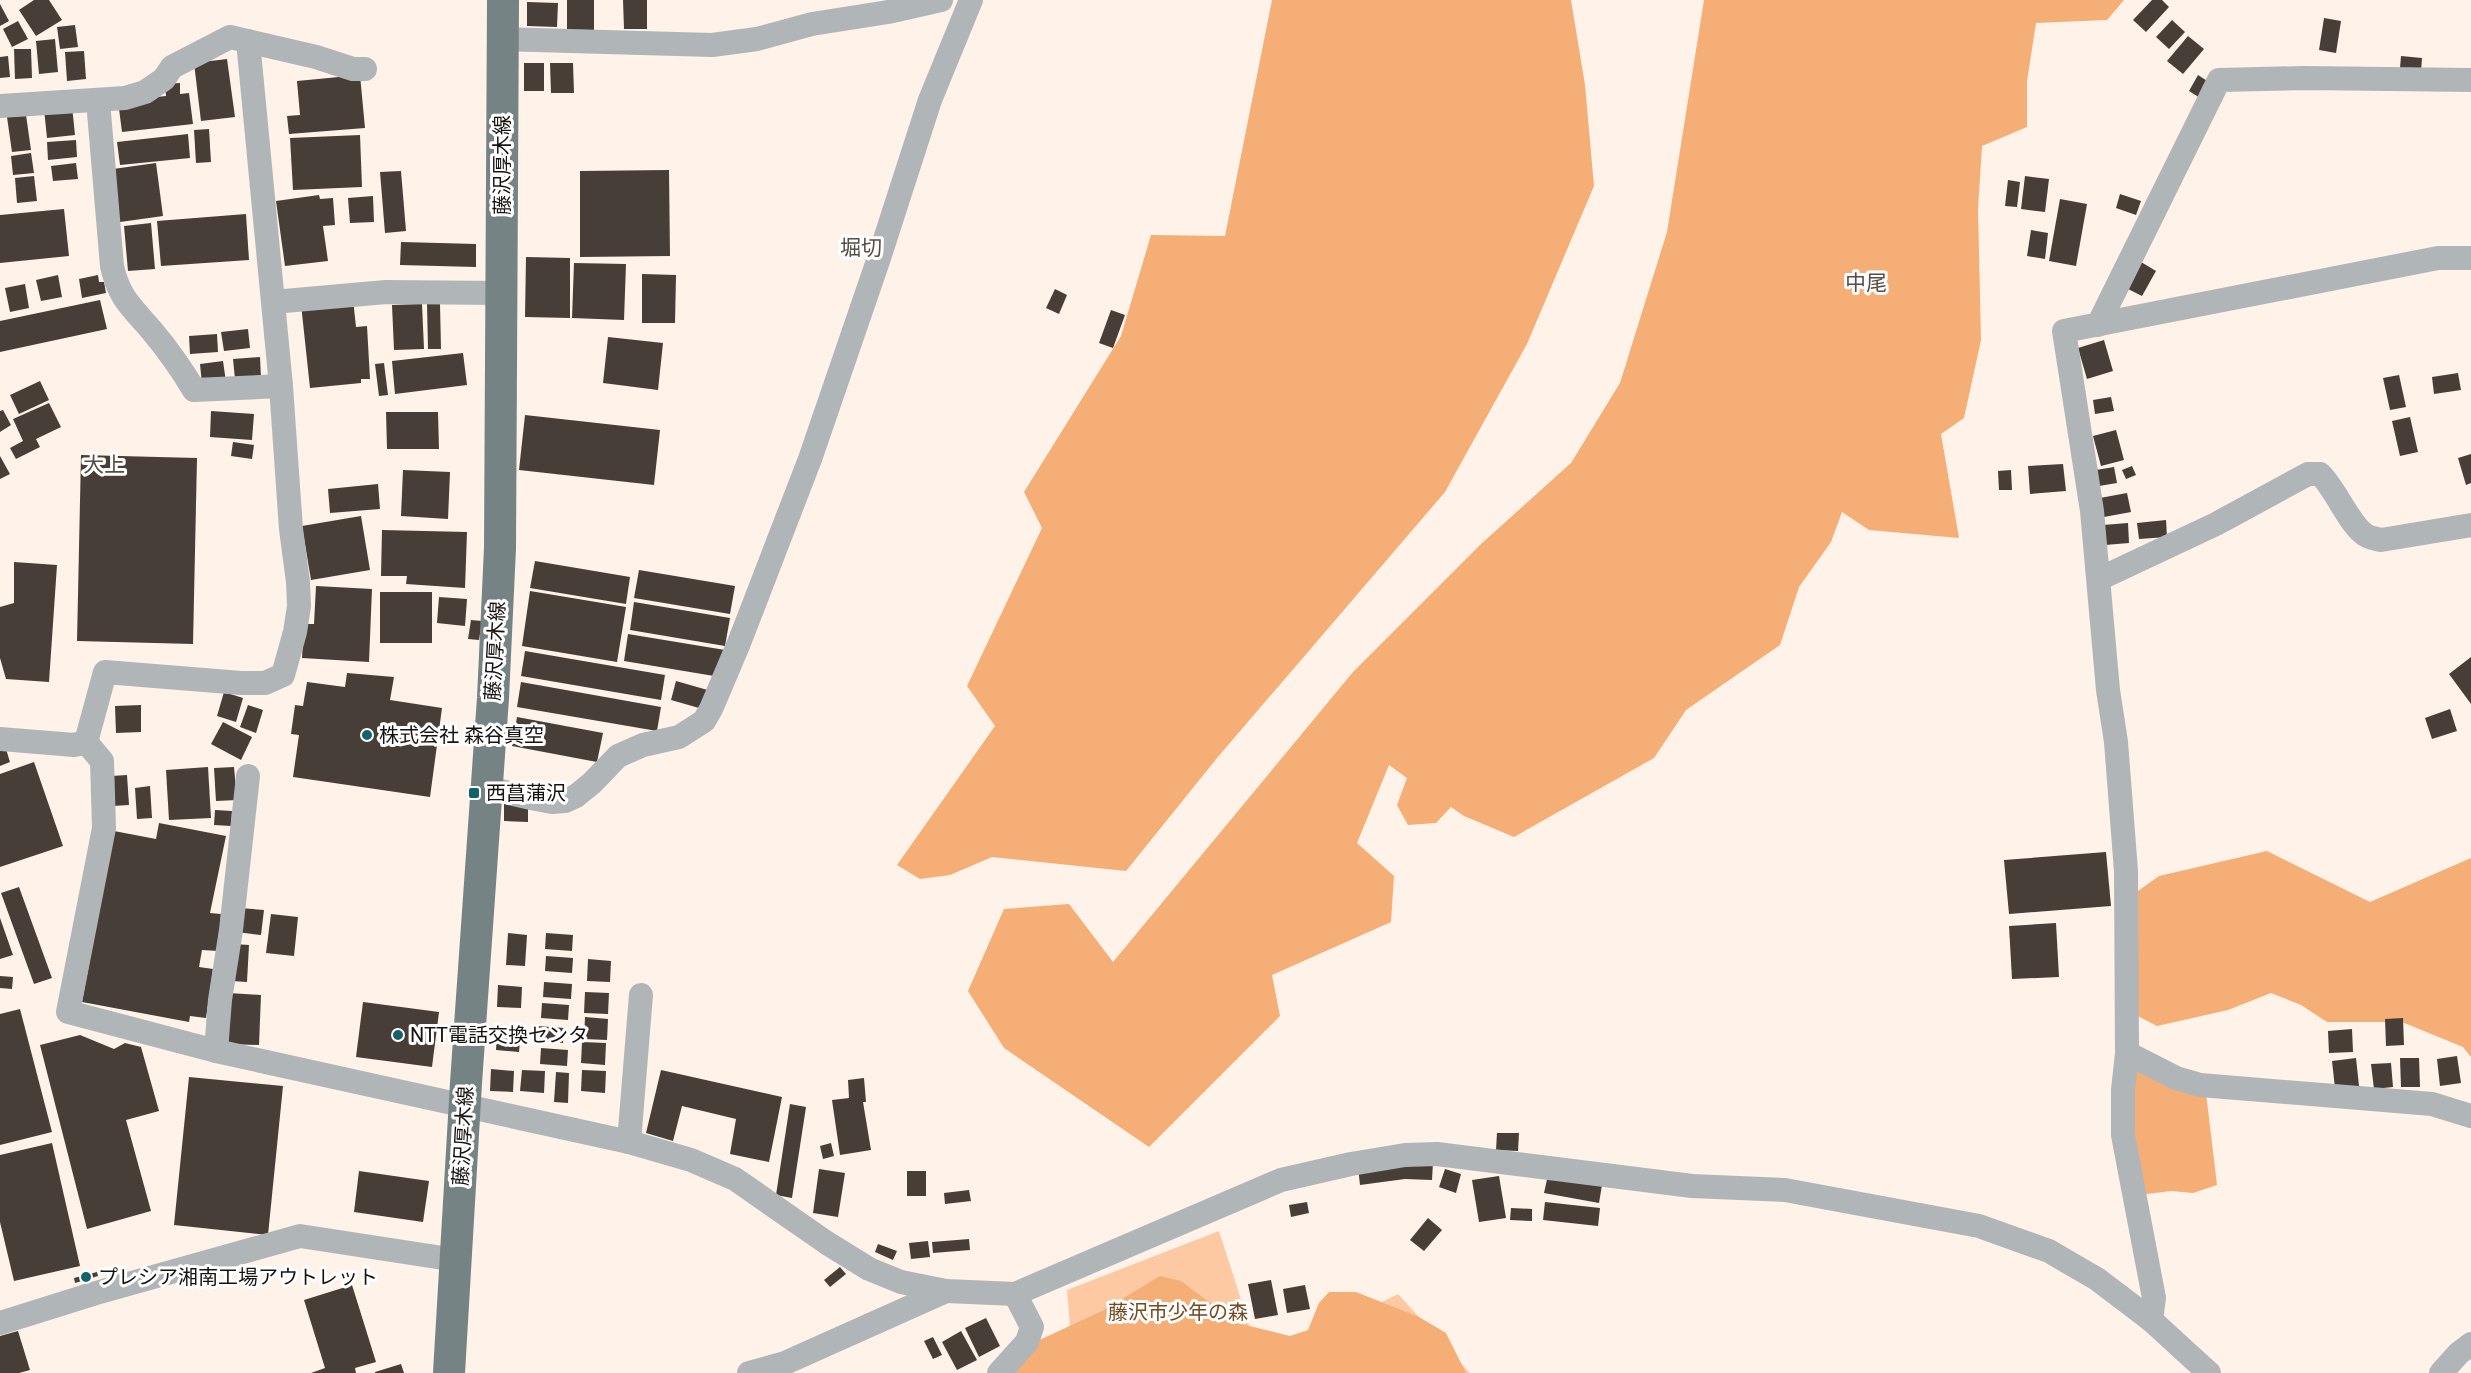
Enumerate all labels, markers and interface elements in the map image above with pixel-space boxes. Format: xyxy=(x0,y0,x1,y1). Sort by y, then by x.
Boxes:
street label: 藤沢厚木線 xyxy=(490,115,514,215)
district label: 堀切 xyxy=(840,236,882,260)
district label: 中尾 xyxy=(1845,271,1887,295)
district label: 大上 xyxy=(83,453,125,477)
street label: 藤沢厚木線 xyxy=(480,600,510,702)
place label: 株式会社 森谷真空 xyxy=(379,723,544,747)
marker: 株式会社 森谷真空 xyxy=(360,728,374,742)
place label: 西菖蒲沢 xyxy=(486,781,566,805)
marker: 西菖蒲沢 xyxy=(467,786,481,800)
place label: NTT電話交換センタ xyxy=(410,1023,588,1047)
marker: NTT電話交換センタ xyxy=(391,1028,405,1042)
street label: 藤沢厚木線 xyxy=(448,1085,478,1187)
place label: プレシア湘南工場アウトレット xyxy=(98,1265,378,1289)
marker: プレシア湘南工場アウトレット xyxy=(79,1270,93,1284)
park label: 藤沢市少年の森 xyxy=(1108,1300,1248,1324)

